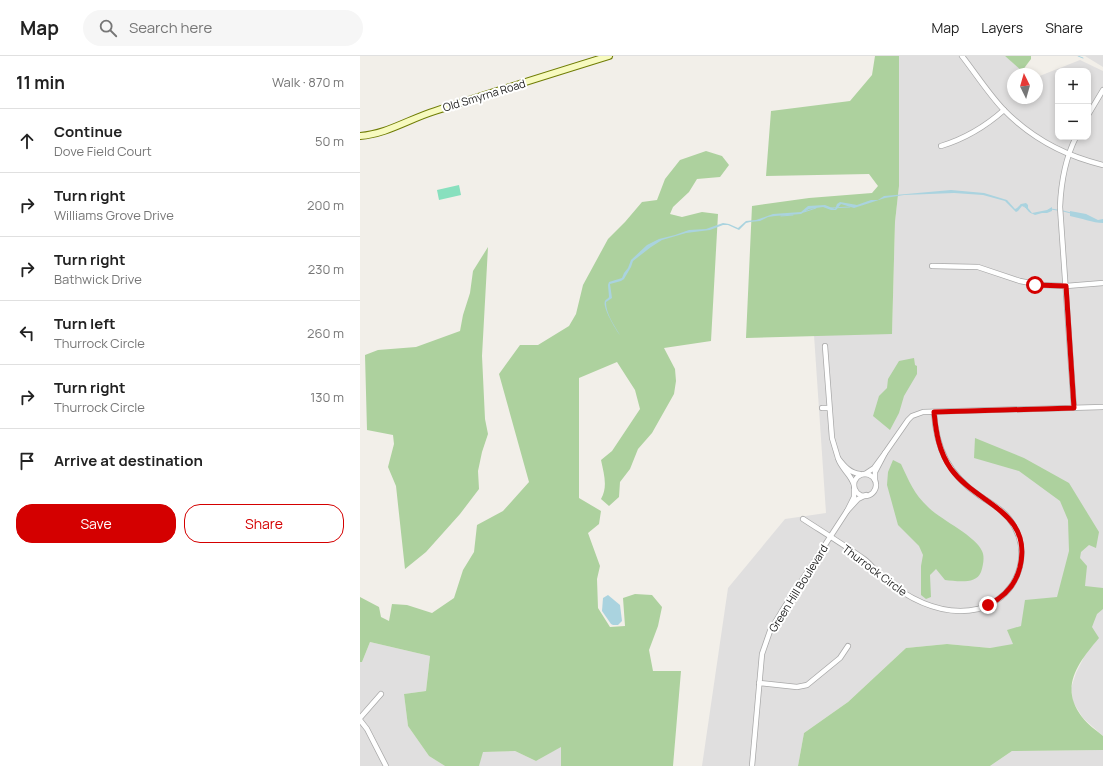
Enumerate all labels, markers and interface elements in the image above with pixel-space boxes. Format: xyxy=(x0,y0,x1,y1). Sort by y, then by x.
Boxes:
search box xyxy=(83,10,363,46)
text: Map xyxy=(20,15,59,41)
icon: search xyxy=(97,17,119,39)
text: Search here xyxy=(129,17,212,38)
text: Map xyxy=(931,18,959,37)
text: Layers xyxy=(981,18,1023,37)
text: Share xyxy=(1045,18,1083,37)
north arrow xyxy=(1007,68,1043,104)
map controls xyxy=(1055,68,1091,140)
button: + xyxy=(1055,68,1091,104)
text: 11 min xyxy=(16,71,65,94)
text: Walk · 870 m xyxy=(272,73,344,91)
street label: Old Smyrna Road xyxy=(441,75,527,115)
button: − xyxy=(1055,104,1091,140)
text: Continue xyxy=(54,121,122,142)
icon: ahead xyxy=(16,130,38,152)
text: 50 m xyxy=(315,132,344,150)
text: Dove Field Court xyxy=(54,142,152,160)
text: Turn right xyxy=(54,185,125,206)
icon: right xyxy=(16,194,38,216)
text: 200 m xyxy=(307,196,344,214)
text: Williams Grove Drive xyxy=(54,206,174,224)
text: Turn right xyxy=(54,249,125,270)
icon: right xyxy=(16,258,38,280)
text: 230 m xyxy=(308,260,344,278)
text: Bathwick Drive xyxy=(54,270,142,288)
route start xyxy=(1026,276,1044,294)
text: Turn left xyxy=(54,313,116,334)
icon: left xyxy=(16,322,38,344)
text: 260 m xyxy=(307,324,344,342)
text: Thurrock Circle xyxy=(54,334,145,352)
text: Turn right xyxy=(54,377,125,398)
icon: right xyxy=(16,386,38,408)
text: 130 m xyxy=(310,388,344,406)
text: Thurrock Circle xyxy=(54,398,145,416)
icon: arrive xyxy=(16,450,38,472)
text: Arrive at destination xyxy=(54,450,203,471)
button: Save xyxy=(16,504,176,543)
button: Share xyxy=(184,504,344,543)
street label: Green Hill Boulevard xyxy=(765,541,831,635)
street label: Thurrock Circle xyxy=(840,541,911,599)
route end xyxy=(979,596,997,614)

